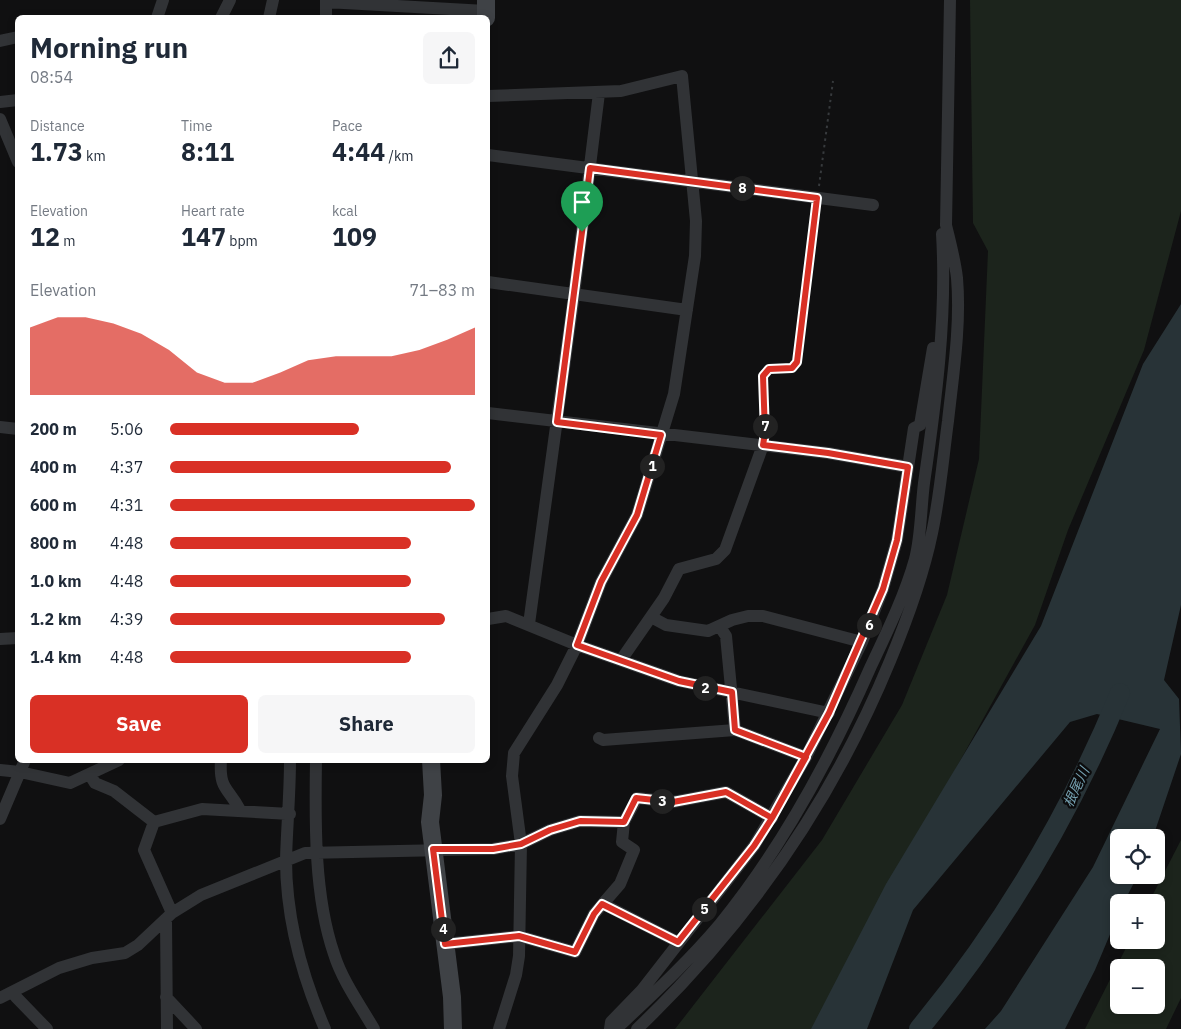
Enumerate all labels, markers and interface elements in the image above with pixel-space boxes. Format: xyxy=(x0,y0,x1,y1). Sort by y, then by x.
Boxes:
text: Morning run xyxy=(30,29,188,66)
button: share xyxy=(423,32,475,84)
text: 08:54 xyxy=(30,67,73,87)
text: Distance xyxy=(30,117,85,135)
text: Time xyxy=(181,117,212,135)
text: Pace xyxy=(332,117,362,135)
text: 1.73 xyxy=(30,135,83,168)
text: 8:11 xyxy=(181,135,234,168)
text: 4:44 xyxy=(332,135,385,168)
text: km xyxy=(83,147,106,165)
text: /km xyxy=(385,147,414,165)
pin: 8 xyxy=(730,176,754,200)
text: 8 xyxy=(738,179,747,197)
pin xyxy=(561,181,603,232)
icon: arrive xyxy=(568,188,596,216)
text: Elevation xyxy=(30,202,88,220)
text: Heart rate xyxy=(181,202,245,220)
text: kcal xyxy=(332,202,357,220)
text: 12 xyxy=(30,220,60,253)
text: 147 xyxy=(181,220,226,253)
text: 109 xyxy=(332,220,377,253)
text: m xyxy=(60,232,76,250)
text: bpm xyxy=(226,232,258,250)
text: Elevation xyxy=(30,280,96,300)
text: 71–83 m xyxy=(409,280,475,300)
pin: 7 xyxy=(752,414,778,438)
text: 7 xyxy=(761,417,770,435)
text: 200 m xyxy=(30,419,77,439)
text: 5:06 xyxy=(110,419,143,439)
pin: 1 xyxy=(640,454,664,478)
text: 400 m xyxy=(30,457,77,477)
text: 4:37 xyxy=(110,457,143,477)
text: 1 xyxy=(648,457,657,475)
text: 600 m xyxy=(30,495,77,515)
text: 4:31 xyxy=(110,495,143,515)
text: 800 m xyxy=(30,533,77,553)
text: 4:48 xyxy=(110,533,143,553)
text: 1.0 km xyxy=(30,571,81,591)
text: 4:48 xyxy=(110,571,143,591)
text: 1.2 km xyxy=(30,609,81,629)
text: 4:39 xyxy=(110,609,143,629)
pin: 6 xyxy=(856,612,882,638)
text: 6 xyxy=(865,616,874,634)
text: 1.4 km xyxy=(30,647,81,667)
text: 4:48 xyxy=(110,647,143,667)
pin: 2 xyxy=(692,676,718,700)
text: 2 xyxy=(701,679,710,697)
button: Save xyxy=(30,695,248,753)
button: Share xyxy=(258,695,475,753)
water label: 根尾川 xyxy=(1059,762,1094,810)
pin: 3 xyxy=(650,788,674,814)
text: 3 xyxy=(658,792,667,810)
map controls xyxy=(1110,829,1165,1014)
button: locate xyxy=(1110,829,1165,884)
button: + xyxy=(1110,894,1165,949)
pin: 5 xyxy=(692,896,716,922)
text: 5 xyxy=(700,900,709,918)
pin: 4 xyxy=(430,916,456,942)
text: 4 xyxy=(439,920,448,938)
button: − xyxy=(1110,959,1165,1014)

